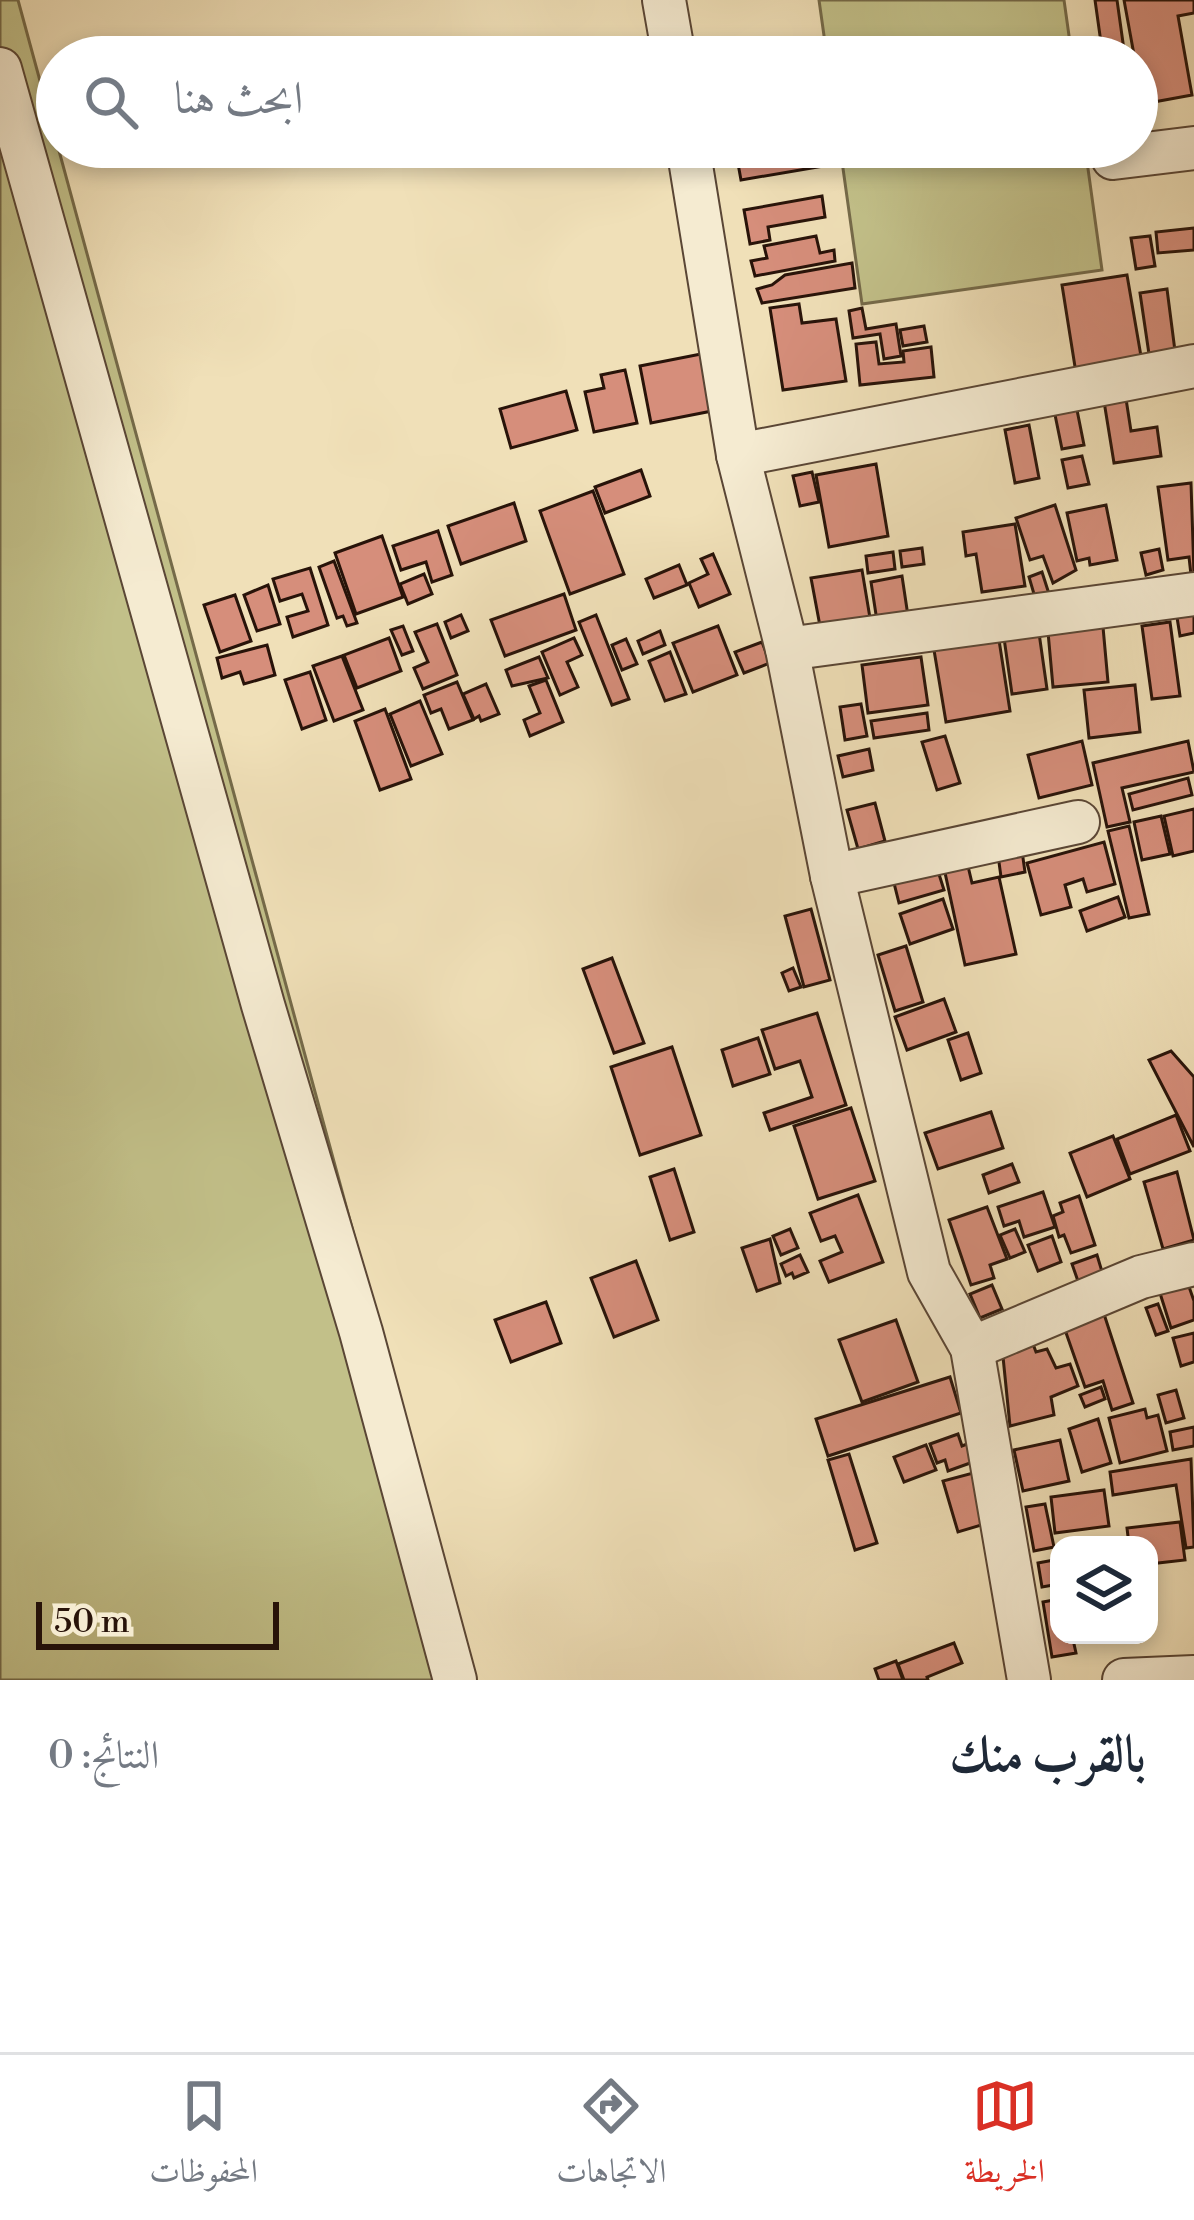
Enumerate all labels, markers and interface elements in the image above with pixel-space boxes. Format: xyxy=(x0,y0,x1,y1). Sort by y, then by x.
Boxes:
search box xyxy=(36,36,1158,168)
icon: search xyxy=(78,69,144,135)
text: ابحث هنا xyxy=(174,71,303,128)
map controls xyxy=(1050,1536,1158,1644)
button: layers xyxy=(1050,1536,1158,1644)
scale bar xyxy=(36,1596,279,1649)
text: 50 m xyxy=(54,1602,130,1643)
text: بالقرب منك xyxy=(949,1724,1146,1788)
text: النتائج: 0 xyxy=(48,1732,159,1781)
tab: المحفوظات xyxy=(149,2073,258,2203)
tab: الاتجاهات xyxy=(556,2073,666,2203)
tab: الخريطة xyxy=(965,2073,1045,2203)

